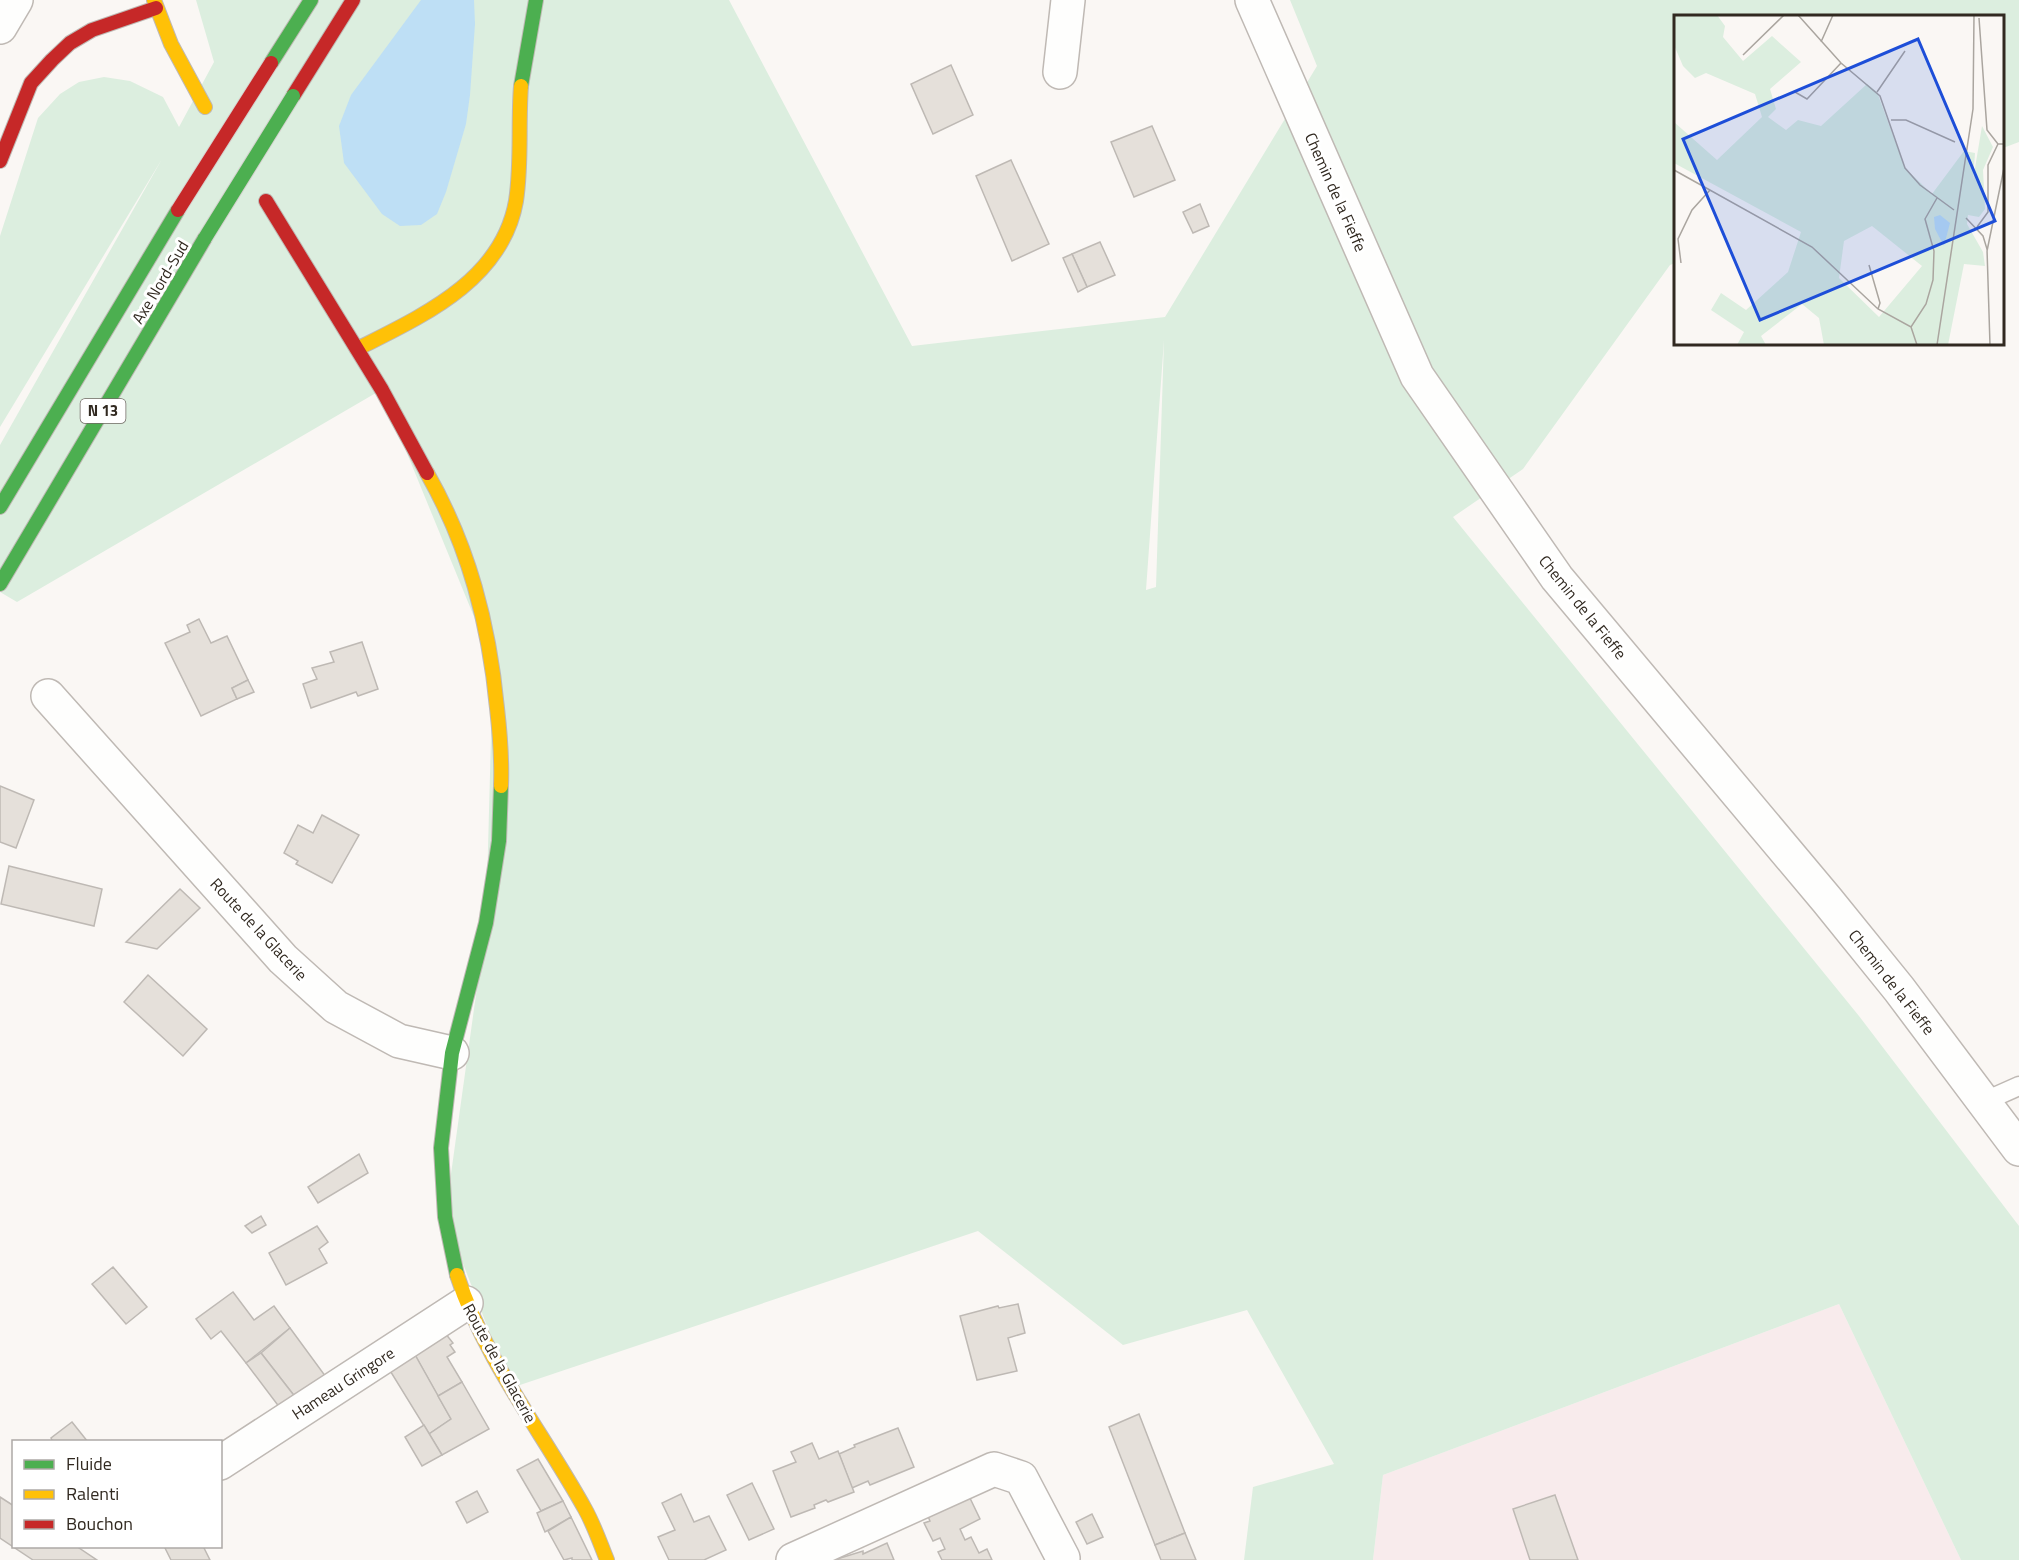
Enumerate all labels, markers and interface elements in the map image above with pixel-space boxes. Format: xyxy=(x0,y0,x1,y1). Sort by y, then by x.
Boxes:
inset map xyxy=(1674,15,2004,345)
street label: Chemin de la Fieffe xyxy=(1299,129,1373,255)
street label: Axe Nord-Sud xyxy=(126,236,194,328)
road number: N 13 xyxy=(80,399,126,423)
street label: Chemin de la Fieffe xyxy=(1533,550,1633,664)
street label: Route de la Glacerie xyxy=(205,872,313,986)
street label: Chemin de la Fieffe xyxy=(1843,924,1941,1040)
street label: Route de la Glacerie xyxy=(457,1299,543,1427)
street label: Hameau Gringore xyxy=(287,1341,399,1425)
legend xyxy=(12,1440,222,1548)
text: Fluide xyxy=(66,1450,112,1477)
text: Ralenti xyxy=(66,1480,119,1507)
text: Bouchon xyxy=(66,1510,133,1537)

